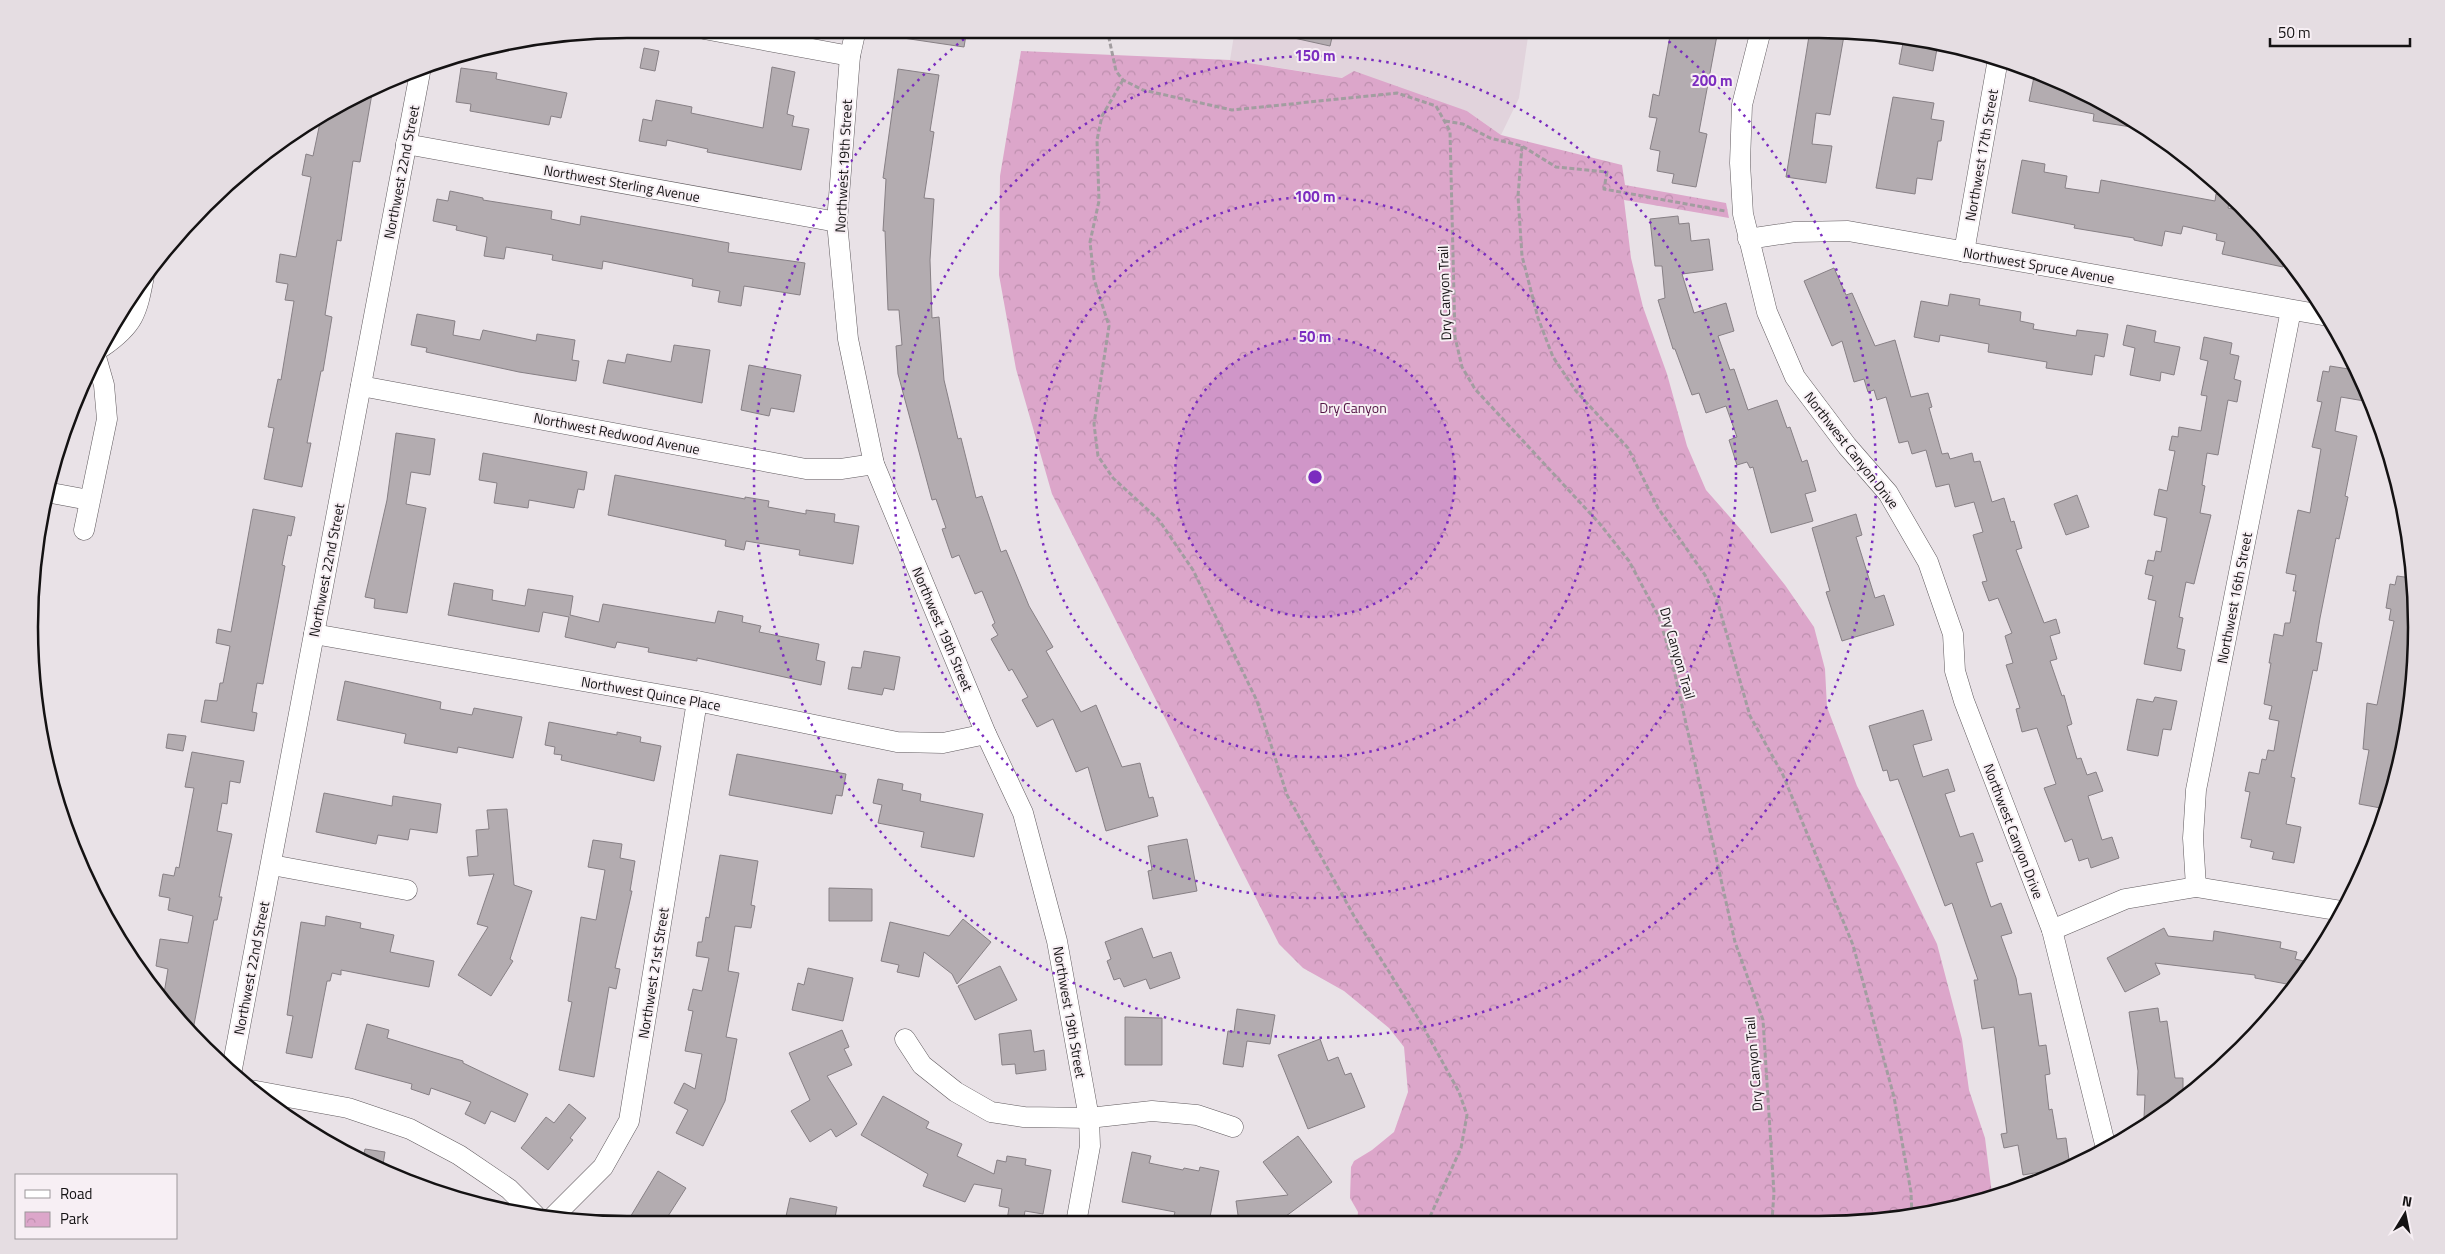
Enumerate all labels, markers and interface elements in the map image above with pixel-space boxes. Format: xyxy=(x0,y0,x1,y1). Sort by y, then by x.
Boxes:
scale bar xyxy=(2270,15,2410,47)
text: 50 m xyxy=(2278,21,2311,44)
text: 150 m xyxy=(1294,44,1336,67)
text: 200 m xyxy=(1691,69,1733,92)
street label: Northwest 17th Street xyxy=(1959,87,2003,223)
street label: Northwest 19th Street xyxy=(829,99,857,233)
street label: Northwest 22nd Street xyxy=(378,103,424,241)
street label: Northwest Sterling Avenue xyxy=(542,159,702,207)
text: 100 m xyxy=(1294,185,1336,208)
street label: Northwest Spruce Avenue xyxy=(1962,241,2116,289)
street label: Dry Canyon Trail xyxy=(1432,245,1456,341)
text: 50 m xyxy=(1299,325,1331,348)
street label: Northwest Canyon Drive xyxy=(1800,387,1904,513)
park label: Dry Canyon xyxy=(1319,397,1387,418)
street label: Northwest Redwood Avenue xyxy=(532,407,702,459)
centre of rings xyxy=(1306,468,1324,486)
street label: Northwest 22nd Street xyxy=(303,501,349,639)
street label: Northwest 16th Street xyxy=(2211,530,2257,666)
street label: Northwest 19th Street xyxy=(907,563,979,695)
street label: Dry Canyon Trail xyxy=(1655,605,1701,701)
street label: Northwest Quince Place xyxy=(580,670,722,716)
street label: Northwest Canyon Drive xyxy=(1978,760,2050,902)
street label: Northwest 22nd Street xyxy=(228,899,274,1037)
street label: Northwest 21st Street xyxy=(632,906,674,1040)
street label: Northwest 19th Street xyxy=(1048,944,1092,1080)
street label: Dry Canyon Trail xyxy=(1738,1016,1768,1112)
legend xyxy=(15,1174,178,1239)
text: Road xyxy=(60,1182,92,1205)
north arrow xyxy=(2380,1189,2430,1239)
text: N xyxy=(2401,1190,2414,1212)
text: Park xyxy=(60,1207,89,1230)

